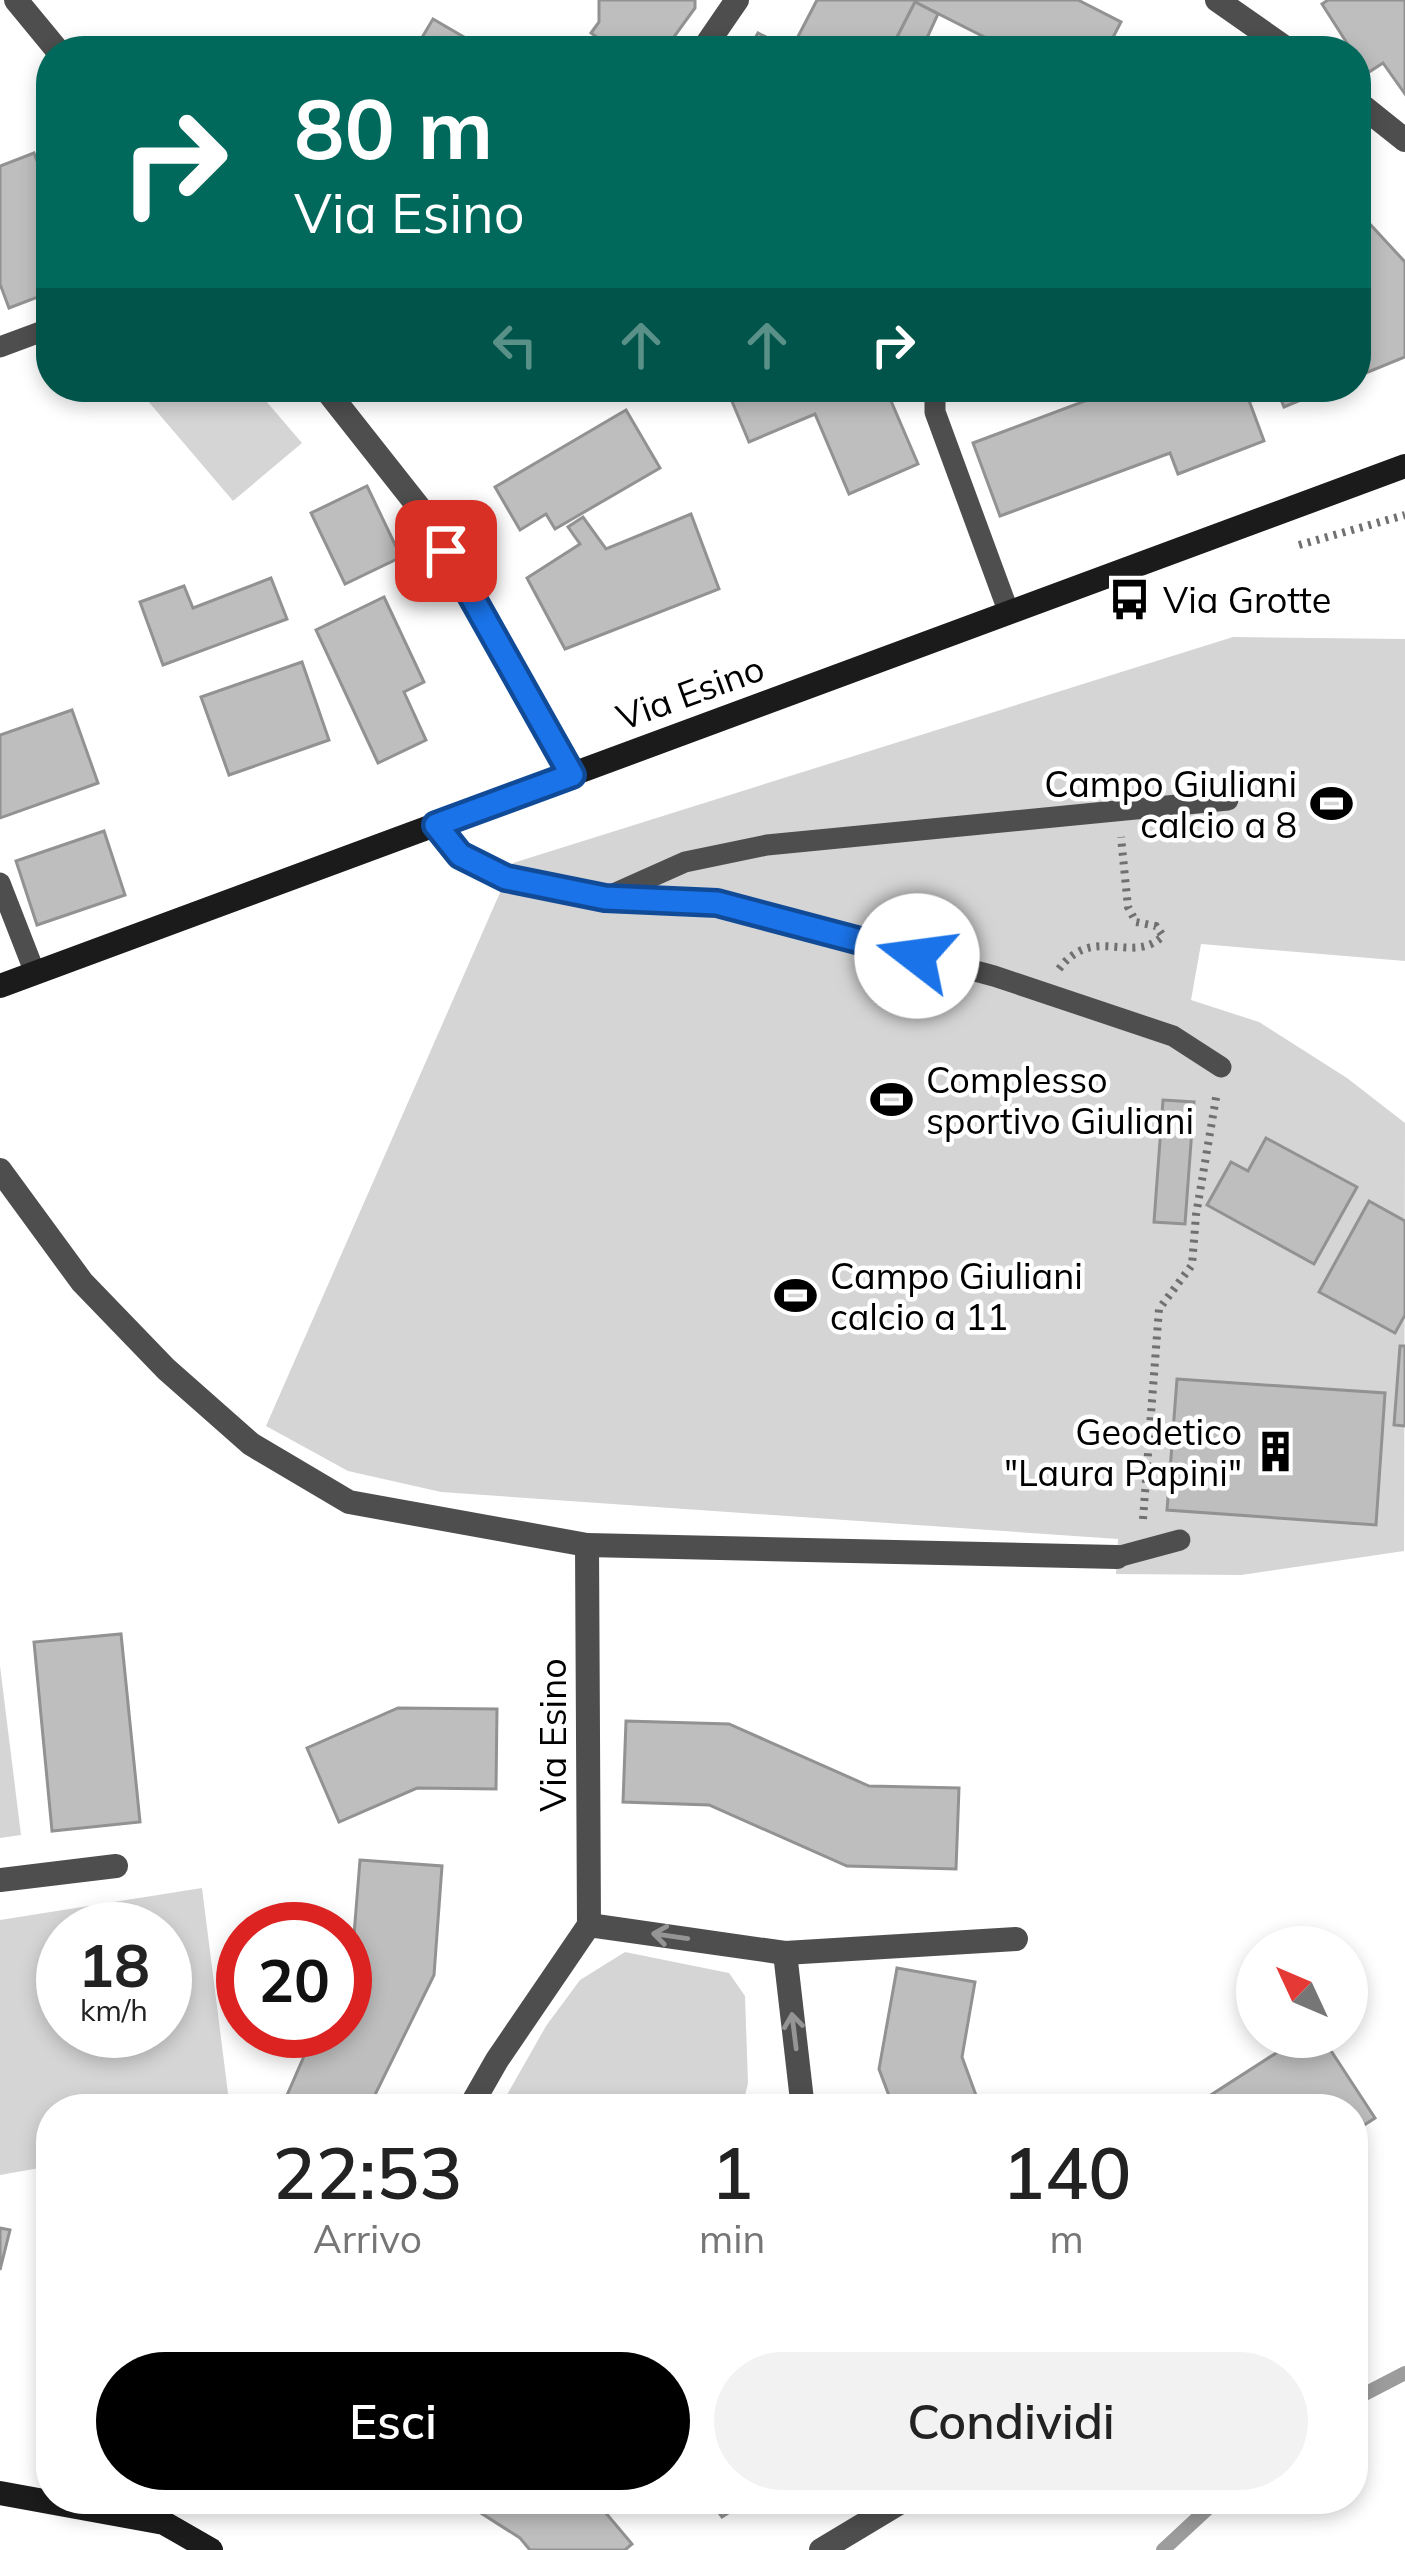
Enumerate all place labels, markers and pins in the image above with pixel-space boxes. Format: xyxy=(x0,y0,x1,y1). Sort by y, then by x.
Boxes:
pin xyxy=(395,500,497,602)
bus stop icon: Via Grotte xyxy=(1106,576,1152,622)
place label: Via Grotte xyxy=(1163,577,1331,622)
place label: Campo Giuliani calcio a 8 xyxy=(1044,761,1297,847)
sports icon: Campo Giuliani calcio a 8 xyxy=(1308,781,1354,827)
place label: Complesso sportivo Giuliani xyxy=(926,1057,1194,1143)
sports icon: Complesso sportivo Giuliani xyxy=(869,1077,915,1123)
place label: Campo Giuliani calcio a 11 xyxy=(830,1253,1083,1339)
sports icon: Campo Giuliani calcio a 11 xyxy=(773,1273,819,1319)
place label: Geodetico "Laura Papini" xyxy=(1004,1409,1242,1495)
building icon: Geodetico "Laura Papini" xyxy=(1253,1429,1299,1475)

